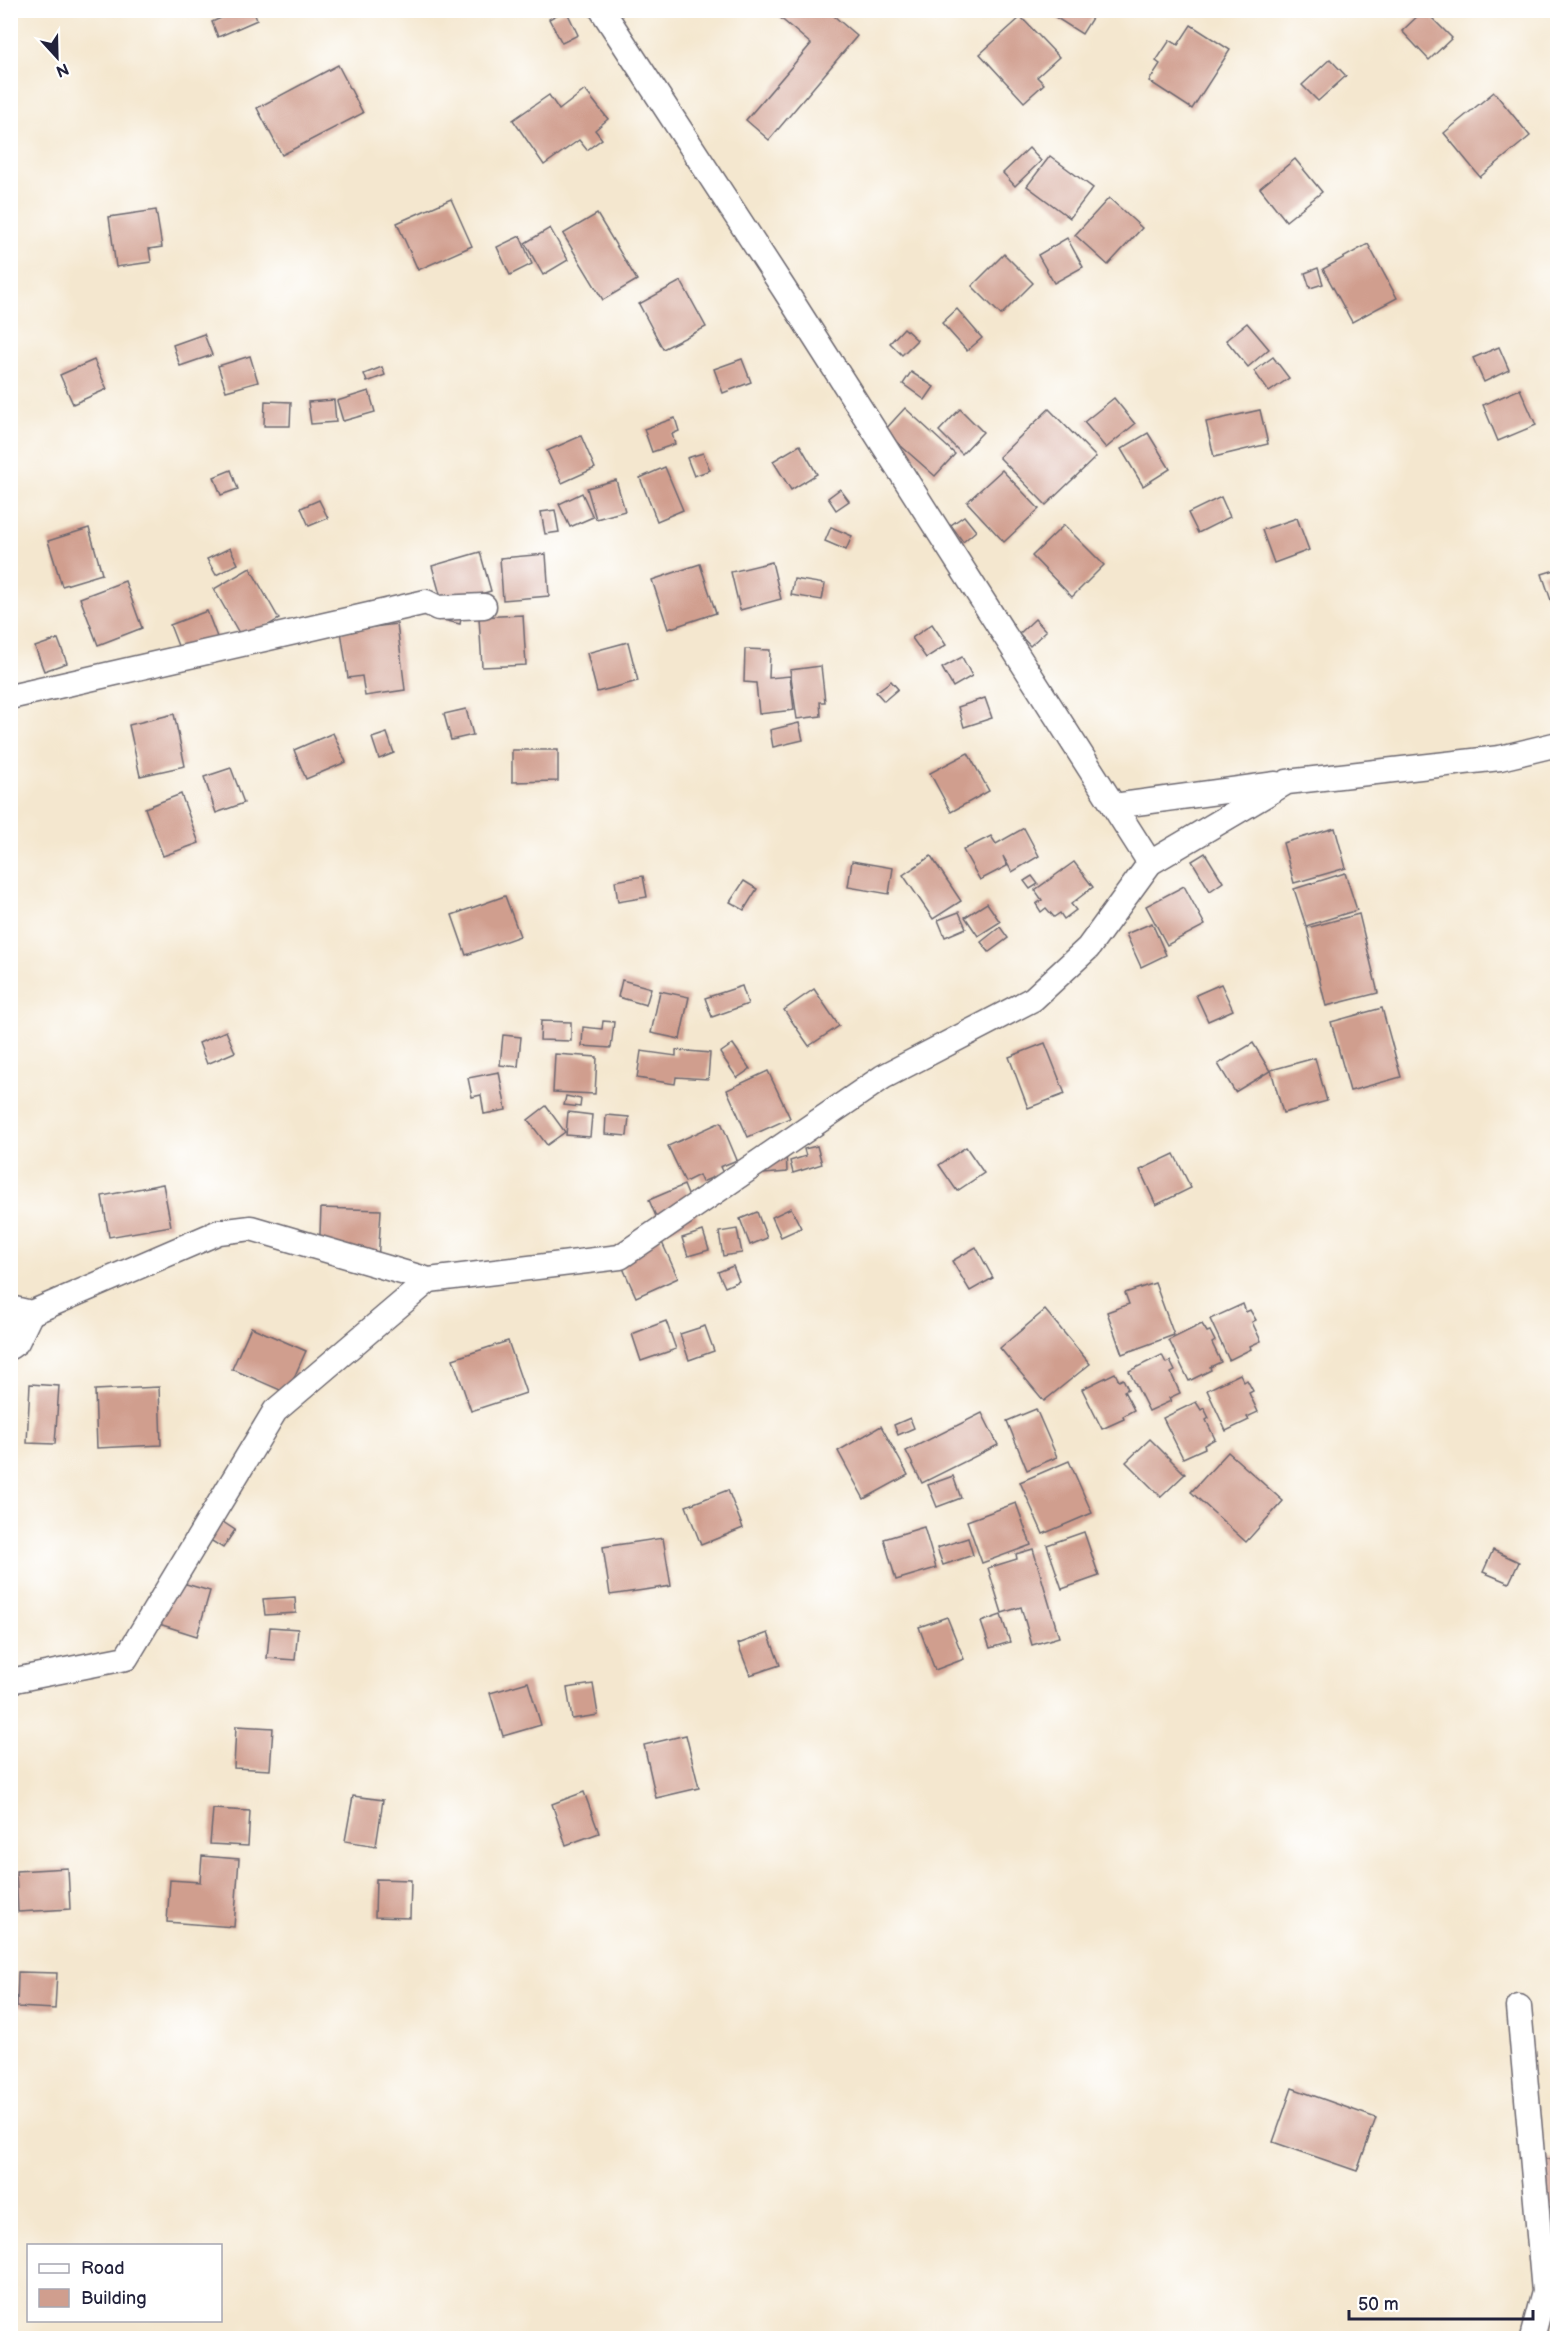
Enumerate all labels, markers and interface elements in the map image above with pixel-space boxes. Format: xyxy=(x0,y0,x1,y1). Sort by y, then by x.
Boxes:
north arrow xyxy=(27,27,87,87)
text: N xyxy=(53,58,71,81)
legend xyxy=(27,2244,222,2322)
text: Road xyxy=(81,2258,125,2279)
scale bar xyxy=(1349,2283,1534,2321)
text: Building xyxy=(81,2288,147,2309)
text: 50 m xyxy=(1358,2294,1399,2315)

